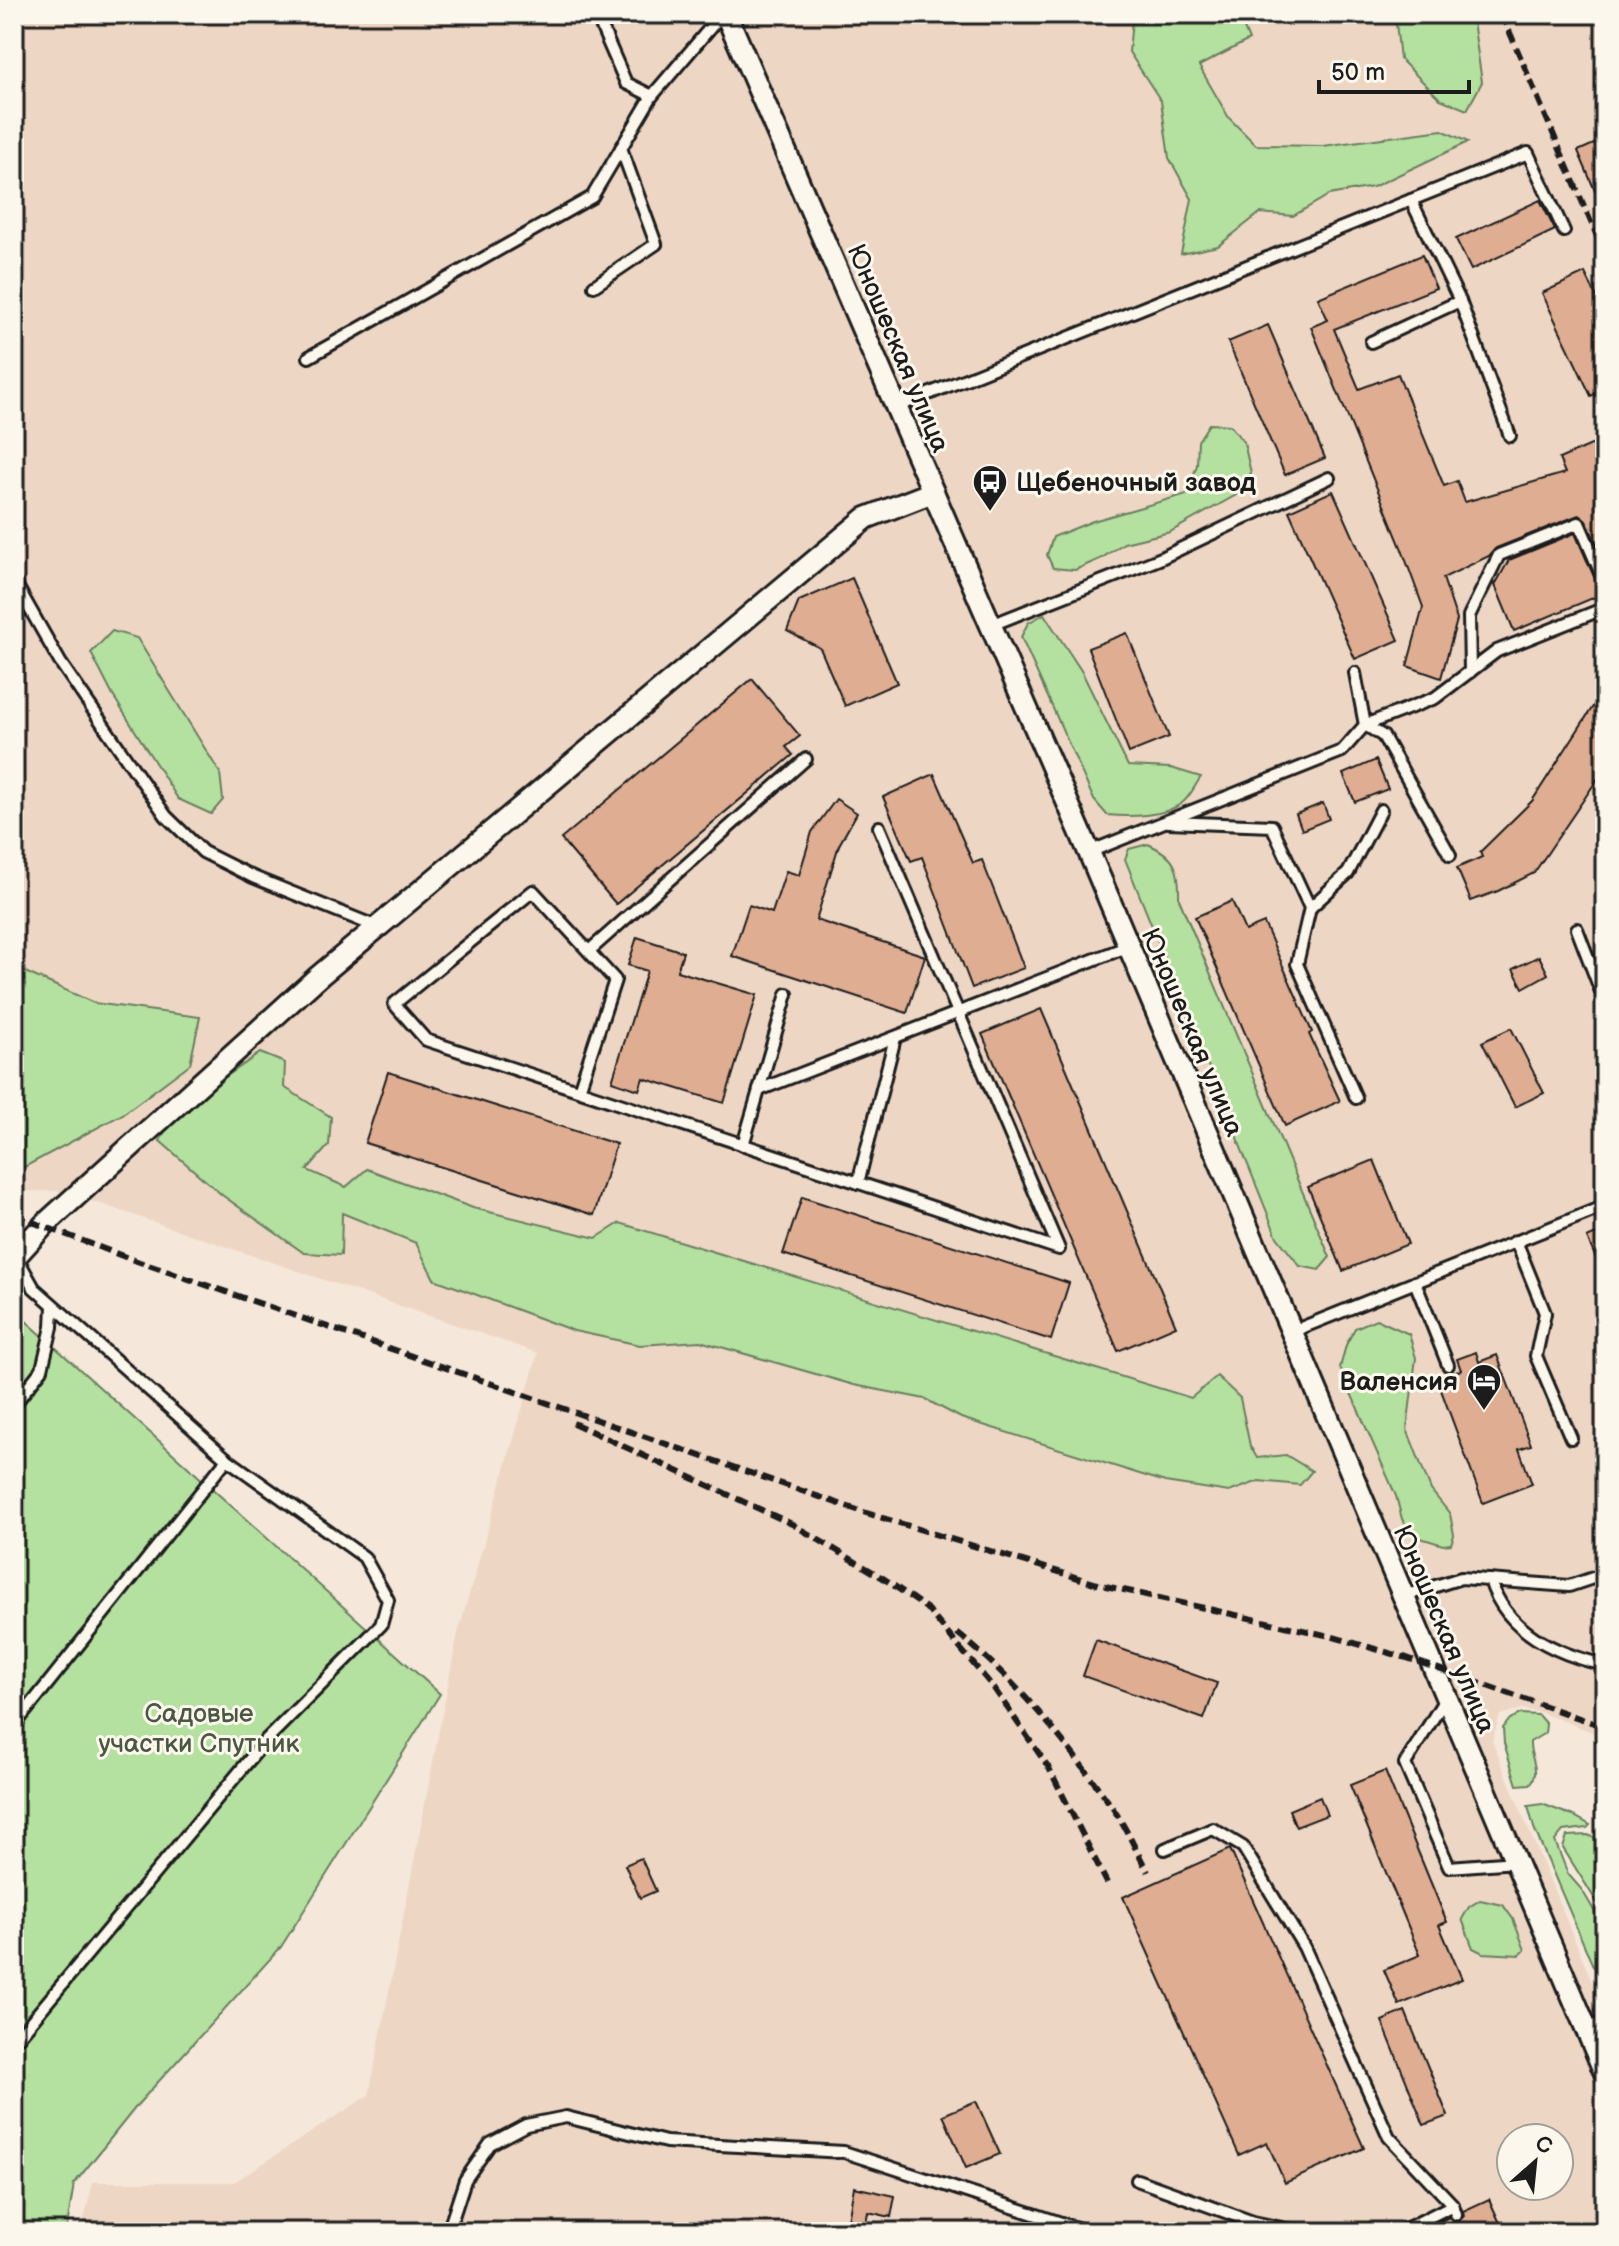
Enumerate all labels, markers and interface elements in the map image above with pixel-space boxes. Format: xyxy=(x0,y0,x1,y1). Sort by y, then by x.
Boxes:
scale bar xyxy=(1319,44,1469,94)
text: 50 m xyxy=(1331,58,1385,87)
street label: Юношеская улица xyxy=(840,240,956,457)
bus stop icon: Щебеночный завод xyxy=(971,463,1009,513)
place label: Щебеночный завод xyxy=(1016,468,1256,499)
street label: Юношеская улица xyxy=(1134,924,1250,1141)
hotel icon: Валенсия xyxy=(1465,1362,1503,1412)
place label: Валенсия xyxy=(1340,1367,1458,1398)
street label: Юношеская улица xyxy=(1386,1521,1502,1738)
park label: Садовые участки Спутник xyxy=(99,1699,300,1760)
north arrow xyxy=(1495,2122,1575,2202)
text: С xyxy=(1530,2130,1556,2161)

